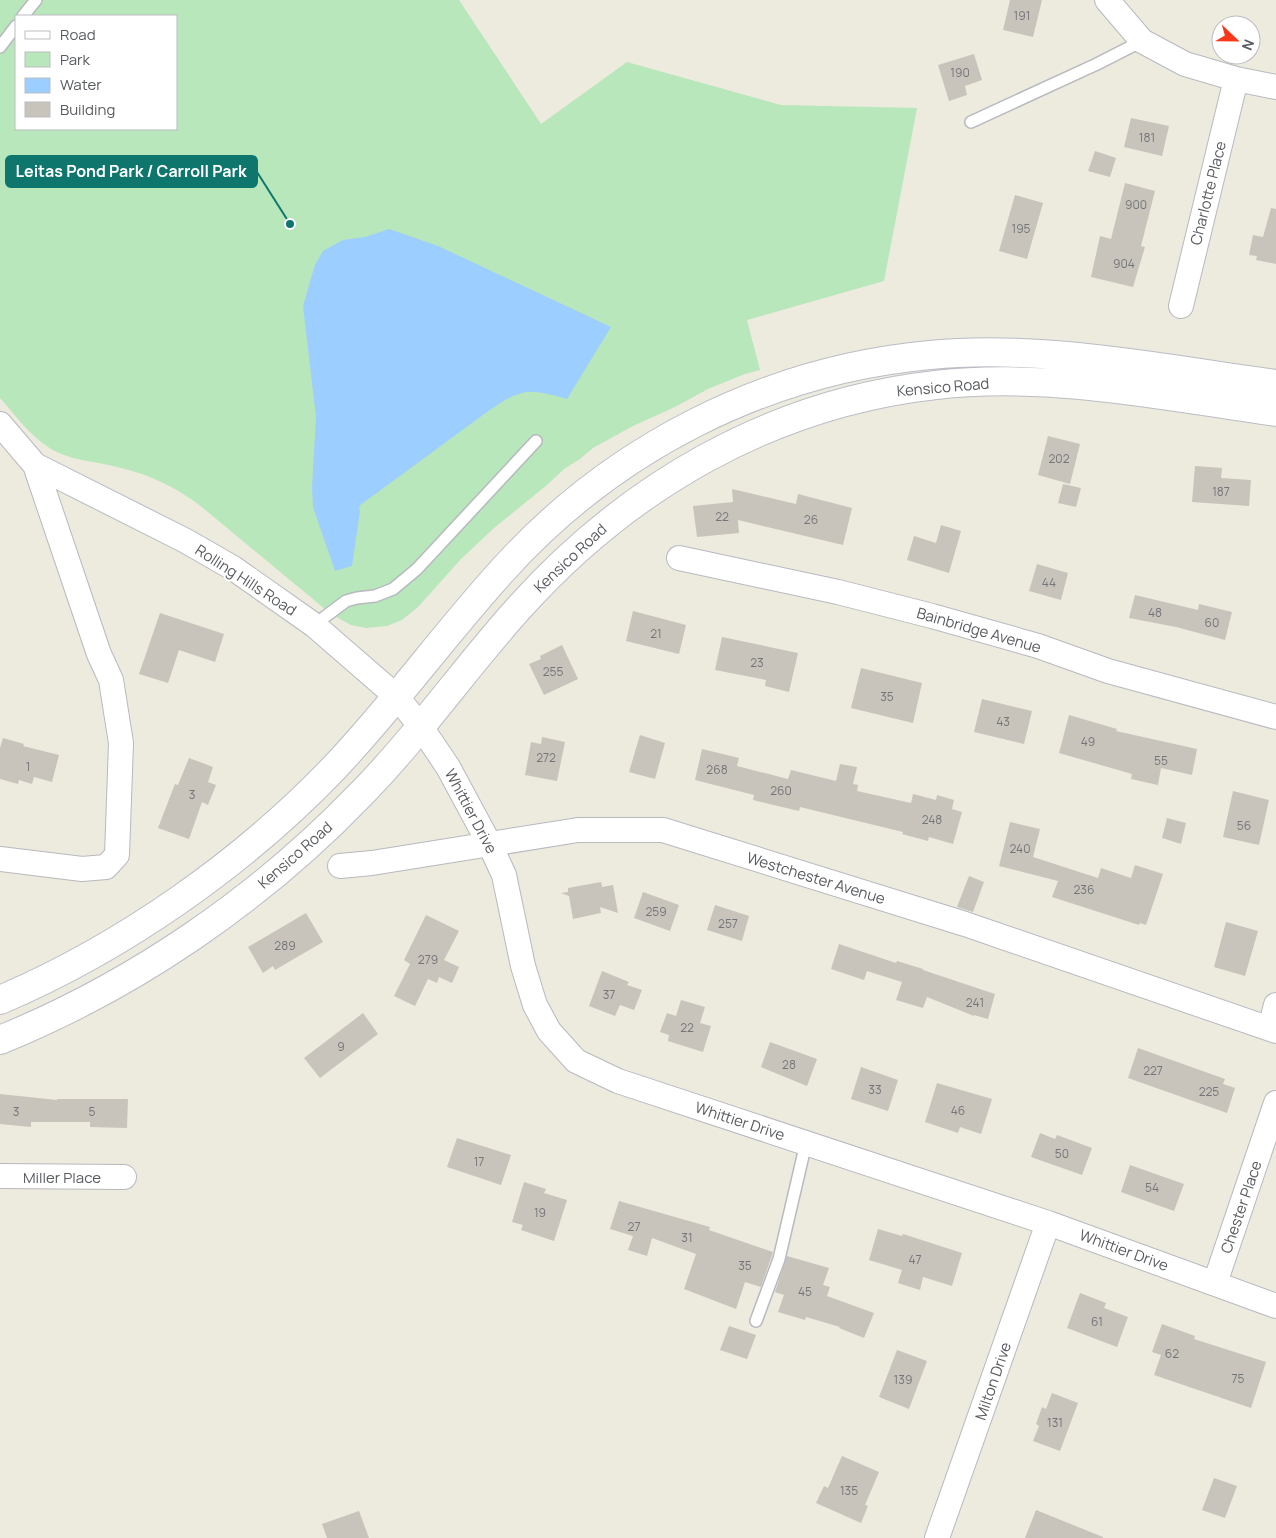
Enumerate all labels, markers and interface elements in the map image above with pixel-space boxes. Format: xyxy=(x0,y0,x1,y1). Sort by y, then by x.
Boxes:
house number: 191 xyxy=(1014,7,1030,24)
legend xyxy=(15,15,178,130)
north arrow xyxy=(1211,15,1261,65)
text: Road xyxy=(60,24,96,45)
text: N xyxy=(1238,37,1259,53)
text: Park xyxy=(60,49,90,70)
house number: 190 xyxy=(950,64,970,81)
text: Water xyxy=(60,74,102,95)
text: Building xyxy=(60,99,115,120)
house number: 181 xyxy=(1139,129,1155,146)
street label: Charlotte Place xyxy=(1185,139,1231,247)
callout: Leitas Pond Park / Carroll Park xyxy=(6,156,257,187)
text: Leitas Pond Park / Carroll Park xyxy=(15,160,247,182)
house number: 900 xyxy=(1125,196,1147,213)
house number: 195 xyxy=(1011,220,1031,237)
house number: 904 xyxy=(1113,255,1135,272)
street label: Kensico Road xyxy=(896,373,990,401)
house number: 202 xyxy=(1048,450,1070,467)
house number: 187 xyxy=(1212,483,1230,500)
house number: 22 xyxy=(715,508,729,525)
house number: 26 xyxy=(804,511,818,528)
street label: Kensico Road xyxy=(529,519,611,597)
street label: Rolling Hills Road xyxy=(191,539,301,621)
house number: 44 xyxy=(1042,574,1056,591)
street label: Bainbridge Avenue xyxy=(914,602,1044,658)
house number: 48 xyxy=(1148,604,1162,621)
house number: 60 xyxy=(1205,614,1219,631)
house number: 21 xyxy=(650,625,662,642)
house number: 23 xyxy=(750,654,764,671)
house number: 255 xyxy=(543,663,563,680)
house number: 35 xyxy=(880,688,894,705)
house number: 43 xyxy=(996,713,1010,730)
house number: 49 xyxy=(1081,733,1095,750)
house number: 272 xyxy=(536,749,556,766)
house number: 55 xyxy=(1154,752,1168,769)
house number: 1 xyxy=(26,758,30,775)
house number: 268 xyxy=(706,761,728,778)
street label: Whittier Drive xyxy=(440,765,502,857)
house number: 260 xyxy=(770,782,792,799)
house number: 3 xyxy=(189,786,195,803)
house number: 248 xyxy=(922,811,942,828)
street label: Kensico Road xyxy=(253,817,337,893)
house number: 56 xyxy=(1237,817,1251,834)
house number: 240 xyxy=(1010,840,1031,857)
street label: Westchester Avenue xyxy=(744,847,888,909)
house number: 236 xyxy=(1074,881,1094,898)
house number: 259 xyxy=(645,903,667,920)
house number: 257 xyxy=(718,915,738,932)
house number: 289 xyxy=(274,937,296,954)
house number: 279 xyxy=(418,951,438,968)
house number: 37 xyxy=(603,986,615,1003)
house number: 241 xyxy=(966,994,984,1011)
house number: 22 xyxy=(680,1019,694,1036)
house number: 9 xyxy=(337,1038,345,1055)
house number: 28 xyxy=(782,1056,796,1073)
house number: 227 xyxy=(1143,1062,1163,1079)
house number: 33 xyxy=(868,1081,882,1098)
house number: 225 xyxy=(1199,1083,1219,1100)
street label: Whittier Drive xyxy=(692,1097,788,1145)
house number: 46 xyxy=(951,1102,965,1119)
house number: 3 xyxy=(13,1103,19,1120)
house number: 5 xyxy=(89,1103,96,1120)
house number: 50 xyxy=(1055,1145,1069,1162)
house number: 17 xyxy=(474,1153,484,1170)
street label: Chester Place xyxy=(1215,1158,1267,1256)
street label: Miller Place xyxy=(23,1167,101,1188)
house number: 54 xyxy=(1145,1179,1159,1196)
house number: 19 xyxy=(534,1204,546,1221)
house number: 27 xyxy=(628,1218,640,1235)
street label: Whittier Drive xyxy=(1077,1224,1172,1276)
house number: 31 xyxy=(681,1229,693,1246)
house number: 47 xyxy=(908,1251,922,1268)
house number: 35 xyxy=(738,1257,752,1274)
house number: 45 xyxy=(798,1283,812,1300)
house number: 61 xyxy=(1091,1313,1103,1330)
street label: Milton Drive xyxy=(970,1339,1016,1423)
house number: 62 xyxy=(1165,1345,1179,1362)
house number: 75 xyxy=(1232,1370,1245,1387)
house number: 139 xyxy=(894,1371,912,1388)
house number: 131 xyxy=(1047,1414,1063,1431)
house number: 135 xyxy=(840,1482,858,1499)

